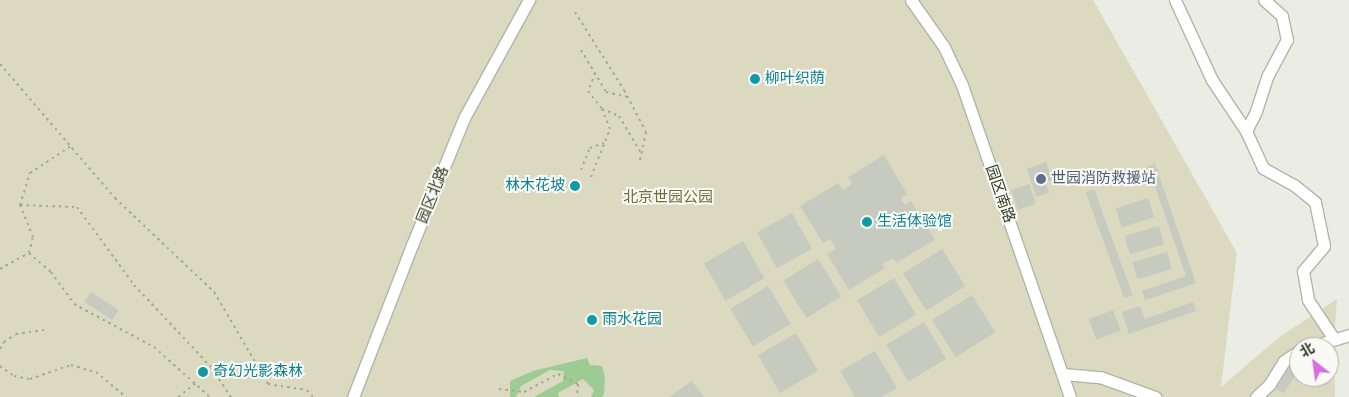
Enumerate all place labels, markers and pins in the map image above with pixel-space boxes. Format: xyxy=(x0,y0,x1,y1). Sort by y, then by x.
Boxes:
place label: 柳叶织荫 xyxy=(765,70,825,88)
marker: 柳叶织荫 xyxy=(749,73,761,85)
place label: 世园消防救援站 xyxy=(1051,170,1156,188)
marker: 世园消防救援站 xyxy=(1035,173,1047,185)
place label: 林木花坡 xyxy=(505,177,565,195)
marker: 林木花坡 xyxy=(569,180,581,192)
place label: 生活体验馆 xyxy=(877,213,952,231)
marker: 生活体验馆 xyxy=(861,216,873,228)
place label: 雨水花园 xyxy=(602,311,662,329)
marker: 雨水花园 xyxy=(586,314,598,326)
place label: 奇幻光影森林 xyxy=(213,363,303,381)
marker: 奇幻光影森林 xyxy=(197,366,209,378)

